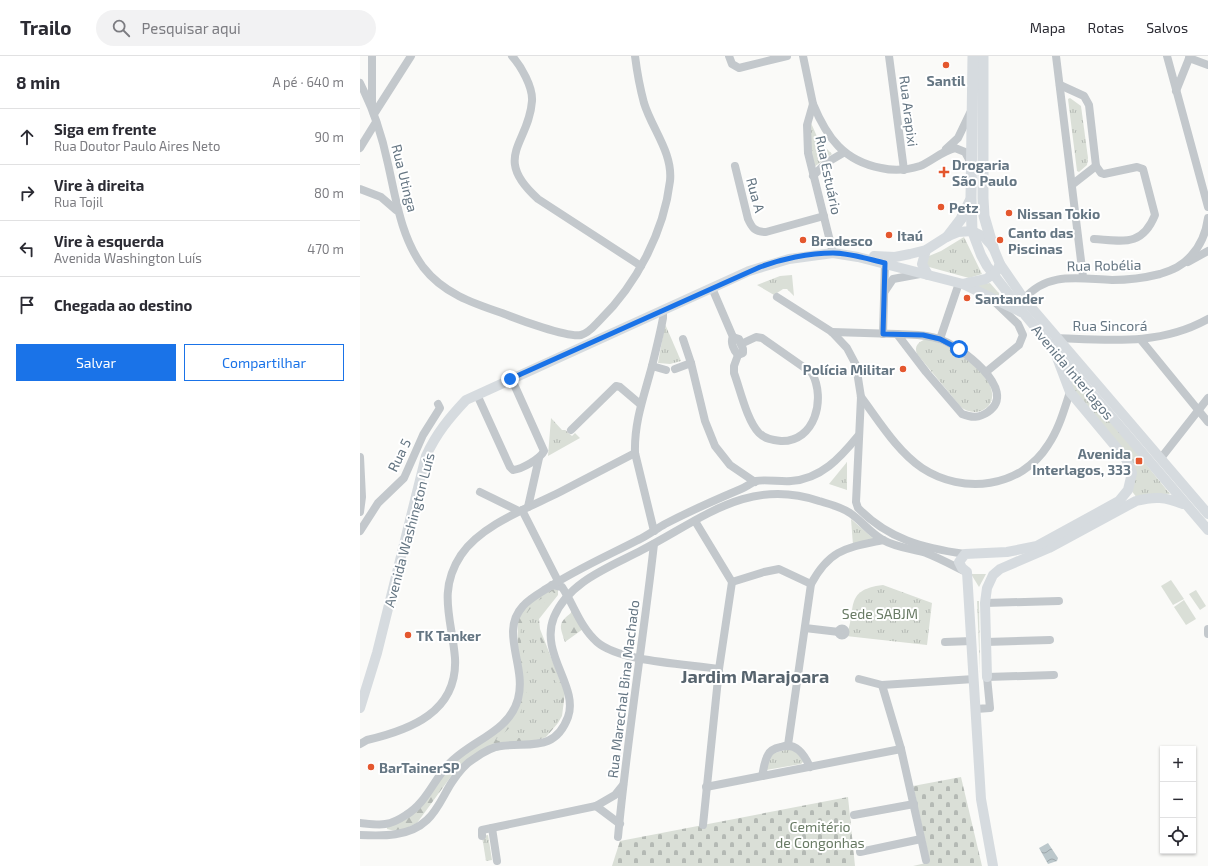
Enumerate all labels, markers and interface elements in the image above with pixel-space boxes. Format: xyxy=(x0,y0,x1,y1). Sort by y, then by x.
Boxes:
search box xyxy=(96,10,376,46)
text: Trailo xyxy=(20,16,72,39)
icon: search xyxy=(110,17,132,39)
text: Pesquisar aqui xyxy=(142,19,241,37)
text: Mapa xyxy=(1030,19,1066,36)
text: Rotas xyxy=(1088,19,1124,36)
text: Salvos xyxy=(1146,19,1188,36)
marker: Santil xyxy=(941,60,951,70)
text: 8 min xyxy=(16,72,60,92)
place label: Santil xyxy=(927,72,966,89)
text: A pé · 640 m xyxy=(272,74,344,90)
street label: Rua Arapixi xyxy=(896,74,922,148)
text: Siga em frente xyxy=(54,120,156,138)
icon: ahead xyxy=(16,126,38,148)
text: 90 m xyxy=(314,129,344,145)
street label: Rua Estuário xyxy=(812,134,846,216)
text: Rua Doutor Paulo Aires Neto xyxy=(54,138,220,154)
street label: Rua Utinga xyxy=(388,142,422,214)
place label: Drogaria São Paulo xyxy=(952,156,1017,189)
marker: Drogaria São Paulo xyxy=(939,167,949,177)
text: Vire à direita xyxy=(54,176,144,194)
street label: Rua A xyxy=(743,176,769,215)
icon: right xyxy=(16,182,38,204)
text: 80 m xyxy=(314,185,344,201)
text: Rua Tojil xyxy=(54,194,103,210)
place label: Petz xyxy=(949,199,979,216)
marker: Petz xyxy=(936,202,946,212)
place label: Nissan Tokio xyxy=(1017,205,1100,222)
marker: Nissan Tokio xyxy=(1004,208,1014,218)
place label: Canto das Piscinas xyxy=(1008,224,1073,257)
place label: Itaú xyxy=(897,227,923,244)
marker: Itaú xyxy=(884,230,894,240)
text: Vire à esquerda xyxy=(54,232,164,250)
place label: Bradesco xyxy=(811,232,873,249)
marker: Bradesco xyxy=(798,235,808,245)
marker: Canto das Piscinas xyxy=(995,235,1005,245)
icon: left xyxy=(16,238,38,260)
text: 470 m xyxy=(307,241,344,257)
text: Avenida Washington Luís xyxy=(54,250,202,266)
street label: Rua Robélia xyxy=(1066,256,1142,274)
place label: Santander xyxy=(975,290,1044,307)
marker: Santander xyxy=(962,293,972,303)
icon: arrive xyxy=(16,294,38,316)
text: Chegada ao destino xyxy=(54,296,192,314)
street label: Rua Sincorá xyxy=(1073,317,1147,334)
street label: Avenida Interlagos xyxy=(1028,321,1118,423)
route start xyxy=(950,340,968,358)
button: Salvar xyxy=(16,344,176,381)
button: Compartilhar xyxy=(184,344,344,381)
place label: Polícia Militar xyxy=(803,361,895,378)
marker: Polícia Militar xyxy=(898,364,908,374)
route end xyxy=(501,370,519,388)
street label: Rua 5 xyxy=(384,436,414,474)
place label: Avenida Interlagos, 333 xyxy=(1032,445,1131,478)
street label: Avenida Washington Luís xyxy=(380,451,438,609)
marker: Avenida Interlagos, 333 xyxy=(1134,456,1144,466)
street label: Rua Marechal Bina Machado xyxy=(604,599,642,779)
park label: Sede SABJM xyxy=(842,605,918,622)
place label: TK Tanker xyxy=(416,627,481,644)
marker: TK Tanker xyxy=(403,630,413,640)
district label: Jardim Marajoara xyxy=(681,665,829,687)
map controls xyxy=(1160,746,1196,854)
button: + xyxy=(1160,746,1196,782)
place label: BarTainerSP xyxy=(379,759,460,776)
marker: BarTainerSP xyxy=(366,762,376,772)
button: − xyxy=(1160,782,1196,818)
park label: Cemitério de Congonhas xyxy=(775,818,865,851)
button: locate xyxy=(1160,818,1196,854)

